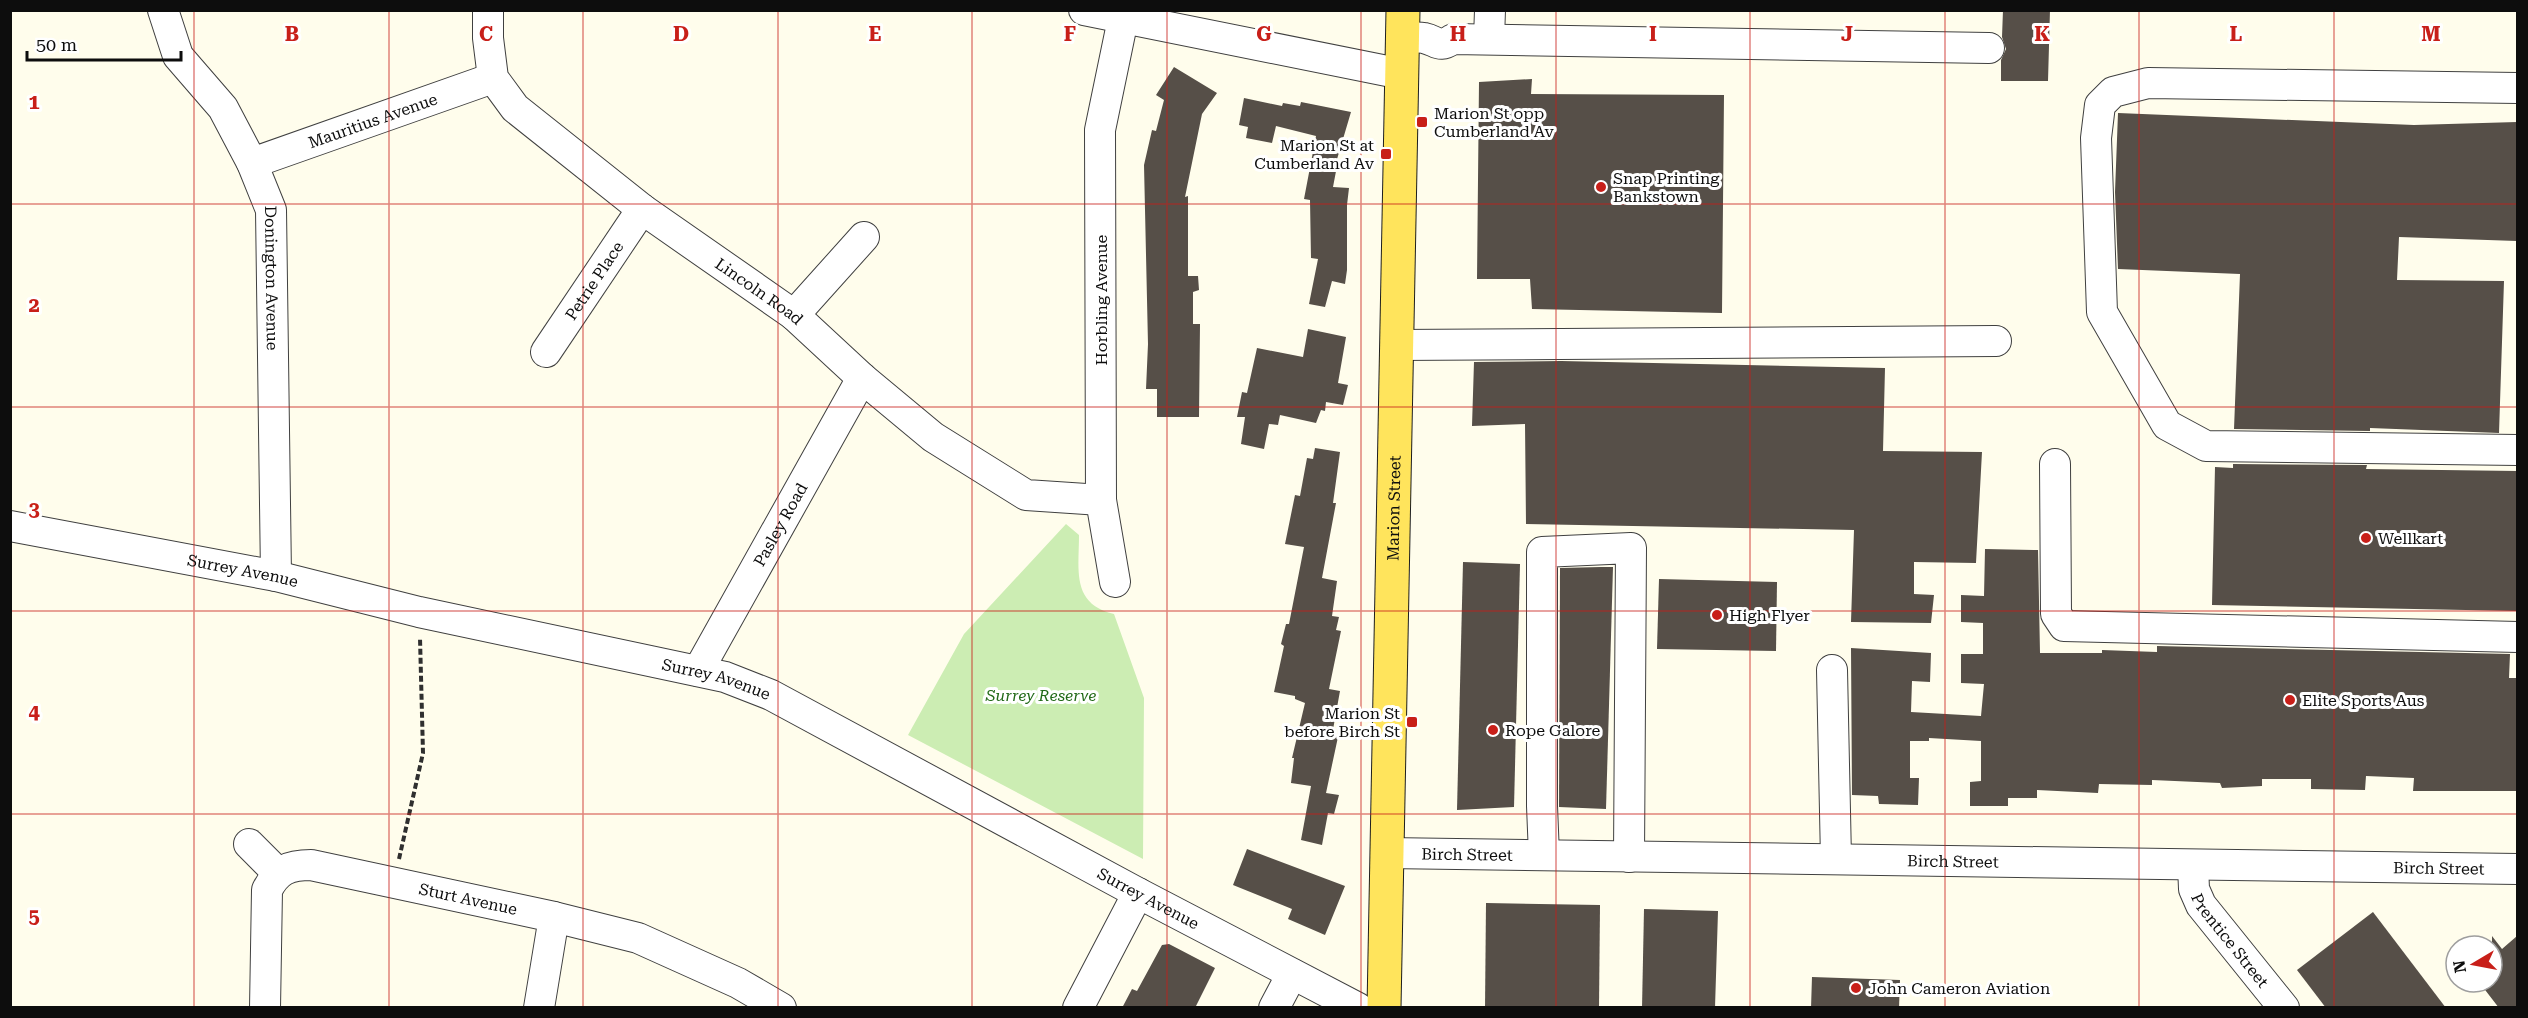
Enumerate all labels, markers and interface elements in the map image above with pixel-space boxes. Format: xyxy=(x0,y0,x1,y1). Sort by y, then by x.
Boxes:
text: B xyxy=(285,22,299,46)
text: C xyxy=(479,22,493,46)
text: D xyxy=(673,22,689,46)
text: E xyxy=(869,22,882,46)
text: F xyxy=(1064,22,1076,46)
text: G xyxy=(1256,22,1272,46)
text: H xyxy=(1450,22,1466,46)
text: I xyxy=(1649,22,1657,46)
text: J xyxy=(1841,22,1853,46)
text: K xyxy=(2034,22,2050,46)
text: L xyxy=(2230,22,2243,46)
text: M xyxy=(2421,22,2441,46)
scale bar xyxy=(27,24,182,62)
text: 50 m xyxy=(36,34,77,55)
street label: Mauritius Avenue xyxy=(306,89,440,152)
text: 1 xyxy=(28,90,40,114)
place label: Marion St opp Cumberland Av xyxy=(1434,104,1555,141)
marker: Marion St opp Cumberland Av xyxy=(1415,115,1429,129)
place label: Marion St at Cumberland Av xyxy=(1254,136,1375,173)
marker: Marion St at Cumberland Av xyxy=(1379,147,1393,161)
place label: Snap Printing Bankstown xyxy=(1613,169,1720,206)
marker: Snap Printing Bankstown xyxy=(1594,180,1608,194)
street label: Donington Avenue xyxy=(261,205,282,351)
street label: Horbling Avenue xyxy=(1092,234,1111,365)
street label: Petrie Place xyxy=(561,237,627,324)
street label: Lincoln Road xyxy=(712,254,807,328)
text: 2 xyxy=(28,293,40,317)
street label: Marion Street xyxy=(1383,455,1404,561)
street label: Pasley Road xyxy=(749,479,811,569)
text: 3 xyxy=(28,497,40,521)
place label: Wellkart xyxy=(2378,529,2443,548)
marker: Wellkart xyxy=(2359,531,2373,545)
street label: Surrey Avenue xyxy=(186,550,300,591)
place label: High Flyer xyxy=(1729,606,1810,625)
marker: High Flyer xyxy=(1710,608,1724,622)
street label: Surrey Avenue xyxy=(660,654,774,704)
park label: Surrey Reserve xyxy=(985,686,1096,705)
place label: Elite Sports Aus xyxy=(2302,691,2425,710)
marker: Elite Sports Aus xyxy=(2283,693,2297,707)
text: 4 xyxy=(28,700,40,724)
place label: Marion St before Birch St xyxy=(1284,704,1400,741)
marker: Marion St before Birch St xyxy=(1405,715,1419,729)
place label: Rope Galore xyxy=(1505,721,1601,740)
marker: Rope Galore xyxy=(1486,723,1500,737)
street label: Birch Street xyxy=(1421,844,1513,864)
street label: Birch Street xyxy=(1907,851,1999,871)
street label: Birch Street xyxy=(2393,858,2485,878)
street label: Surrey Avenue xyxy=(1094,863,1203,933)
street label: Sturt Avenue xyxy=(417,879,519,918)
street label: Prentice Street xyxy=(2188,890,2273,991)
text: 5 xyxy=(28,904,40,928)
north arrow xyxy=(2444,934,2504,994)
text: N xyxy=(2449,959,2470,974)
place label: John Cameron Aviation xyxy=(1868,979,2050,998)
marker: John Cameron Aviation xyxy=(1849,981,1863,995)

